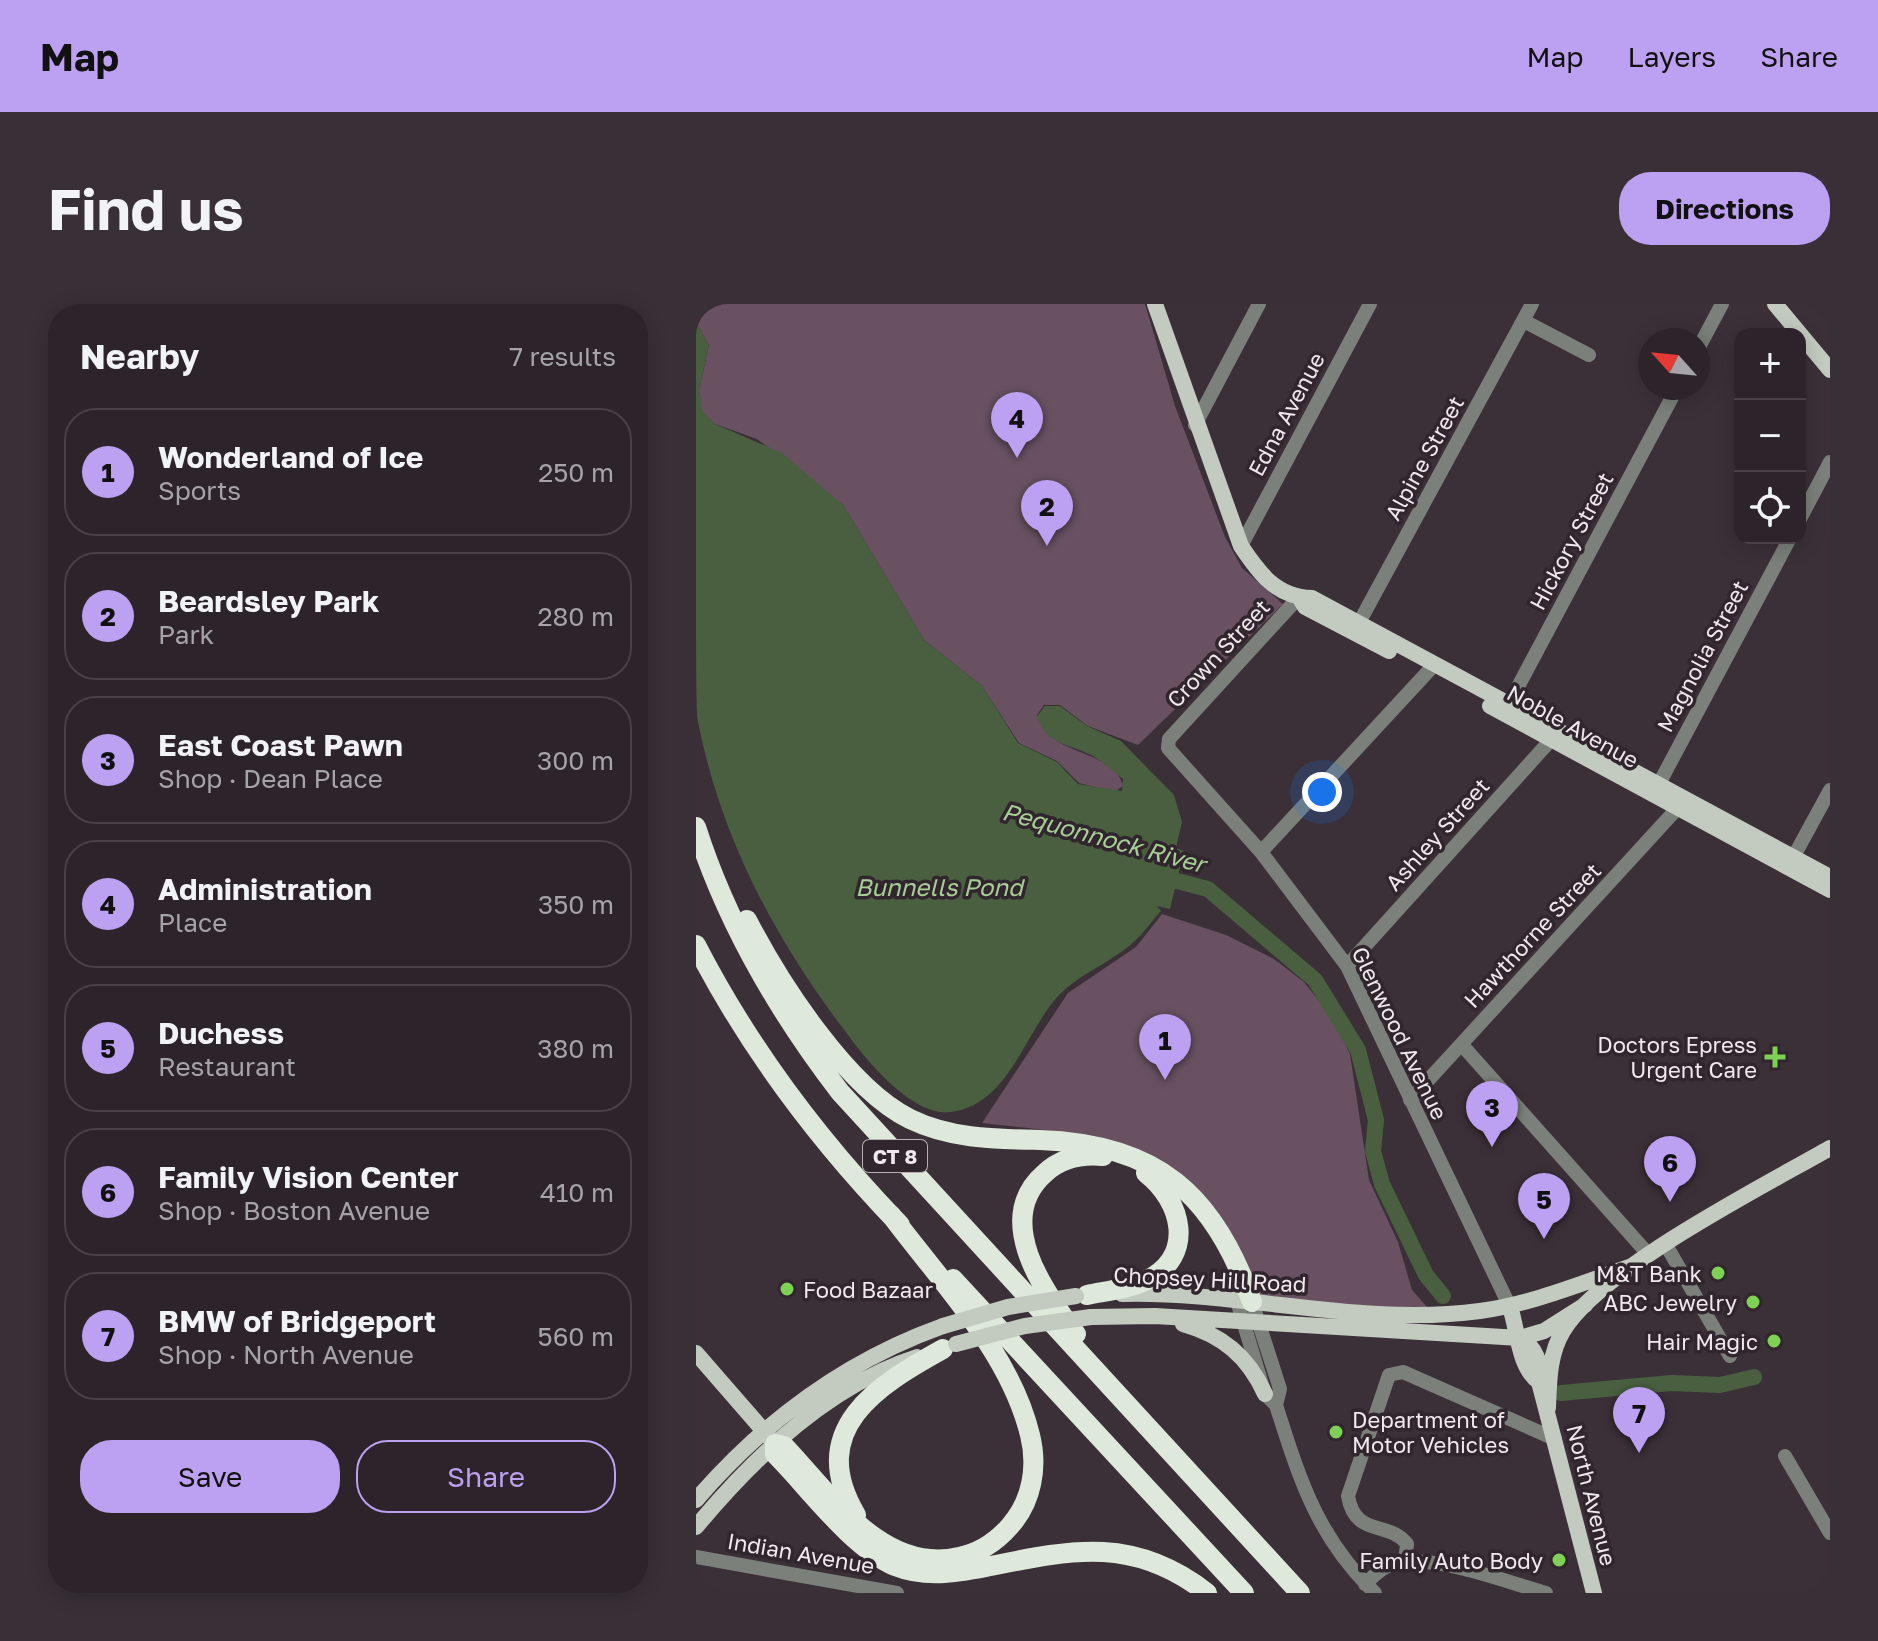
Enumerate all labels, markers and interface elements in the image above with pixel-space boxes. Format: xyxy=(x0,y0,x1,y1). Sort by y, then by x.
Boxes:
text: Map xyxy=(40,34,119,79)
text: Map xyxy=(1526,40,1584,73)
text: Layers xyxy=(1628,40,1716,73)
text: Share xyxy=(1760,40,1838,73)
button: Directions xyxy=(1619,172,1830,245)
text: Find us xyxy=(48,175,244,242)
north arrow xyxy=(1638,328,1710,400)
map controls xyxy=(1734,328,1806,544)
button: + xyxy=(1734,328,1806,400)
text: Nearby xyxy=(80,336,200,376)
text: 7 results xyxy=(509,341,616,372)
street label: Edna Avenue xyxy=(1242,348,1330,480)
street label: Alpine Street xyxy=(1379,391,1469,525)
pin: 4 xyxy=(991,392,1043,458)
button: − xyxy=(1734,400,1806,472)
text: Wonderland of Ice xyxy=(158,439,424,475)
text: 1 xyxy=(101,457,115,488)
text: 250 m xyxy=(538,457,614,488)
street label: Hickory Street xyxy=(1523,468,1619,614)
button: locate xyxy=(1734,472,1806,544)
text: Sports xyxy=(158,475,241,506)
pin: 2 xyxy=(1021,480,1073,546)
street label: Magnolia Street xyxy=(1651,576,1753,736)
text: Beardsley Park xyxy=(158,583,379,619)
street label: Crown Street xyxy=(1161,593,1275,713)
text: 2 xyxy=(100,601,116,632)
text: 280 m xyxy=(537,601,614,632)
text: Park xyxy=(158,619,214,650)
street label: Noble Avenue xyxy=(1503,679,1643,773)
text: East Coast Pawn xyxy=(158,727,403,763)
text: 3 xyxy=(100,745,116,776)
text: 300 m xyxy=(537,745,614,776)
text: Shop · Dean Place xyxy=(158,763,383,794)
your location xyxy=(1302,772,1342,812)
street label: Ashley Street xyxy=(1379,772,1495,896)
water label: Pequonnock River xyxy=(999,796,1212,879)
street label: Hawthorne Street xyxy=(1458,857,1606,1013)
text: Administration xyxy=(158,871,372,907)
water label: Bunnells Pond xyxy=(855,872,1026,901)
text: 4 xyxy=(100,889,116,920)
text: 350 m xyxy=(538,889,614,920)
text: Place xyxy=(158,907,227,938)
street label: Glenwood Avenue xyxy=(1346,942,1454,1124)
pin: 1 xyxy=(1139,1014,1191,1080)
text: Duchess xyxy=(158,1015,284,1051)
place label: Doctors Epress Urgent Care xyxy=(1597,1031,1757,1083)
text: 5 xyxy=(100,1033,116,1064)
text: 380 m xyxy=(537,1033,614,1064)
marker: Doctors Epress Urgent Care xyxy=(1764,1046,1786,1068)
text: Restaurant xyxy=(158,1051,296,1082)
pin: 3 xyxy=(1466,1081,1518,1147)
pin: 6 xyxy=(1644,1136,1696,1202)
road number: CT 8 xyxy=(863,1140,927,1172)
text: Family Vision Center xyxy=(158,1159,459,1195)
pin: 5 xyxy=(1518,1173,1570,1239)
text: 6 xyxy=(100,1177,116,1208)
text: 410 m xyxy=(540,1177,614,1208)
text: Shop · Boston Avenue xyxy=(158,1195,430,1226)
street label: Chopsey Hill Road xyxy=(1113,1260,1307,1298)
place label: M&T Bank xyxy=(1596,1260,1702,1287)
marker: M&T Bank xyxy=(1709,1264,1727,1282)
place label: Food Bazaar xyxy=(803,1276,934,1303)
marker: Food Bazaar xyxy=(778,1280,796,1298)
place label: ABC Jewelry xyxy=(1603,1289,1737,1316)
marker: ABC Jewelry xyxy=(1744,1293,1762,1311)
text: BMW of Bridgeport xyxy=(158,1303,436,1339)
text: 7 xyxy=(101,1321,115,1352)
text: 560 m xyxy=(538,1321,614,1352)
place label: Hair Magic xyxy=(1646,1328,1758,1355)
marker: Hair Magic xyxy=(1765,1332,1783,1350)
text: Shop · North Avenue xyxy=(158,1339,414,1370)
pin: 7 xyxy=(1613,1387,1665,1453)
place label: Department of Motor Vehicles xyxy=(1352,1406,1509,1458)
street label: North Avenue xyxy=(1561,1422,1623,1568)
marker: Department of Motor Vehicles xyxy=(1327,1423,1345,1441)
button: Save xyxy=(80,1440,340,1513)
button: Share xyxy=(356,1440,616,1513)
street label: Indian Avenue xyxy=(725,1527,877,1579)
place label: Family Auto Body xyxy=(1359,1547,1543,1574)
marker: Family Auto Body xyxy=(1550,1551,1568,1569)

